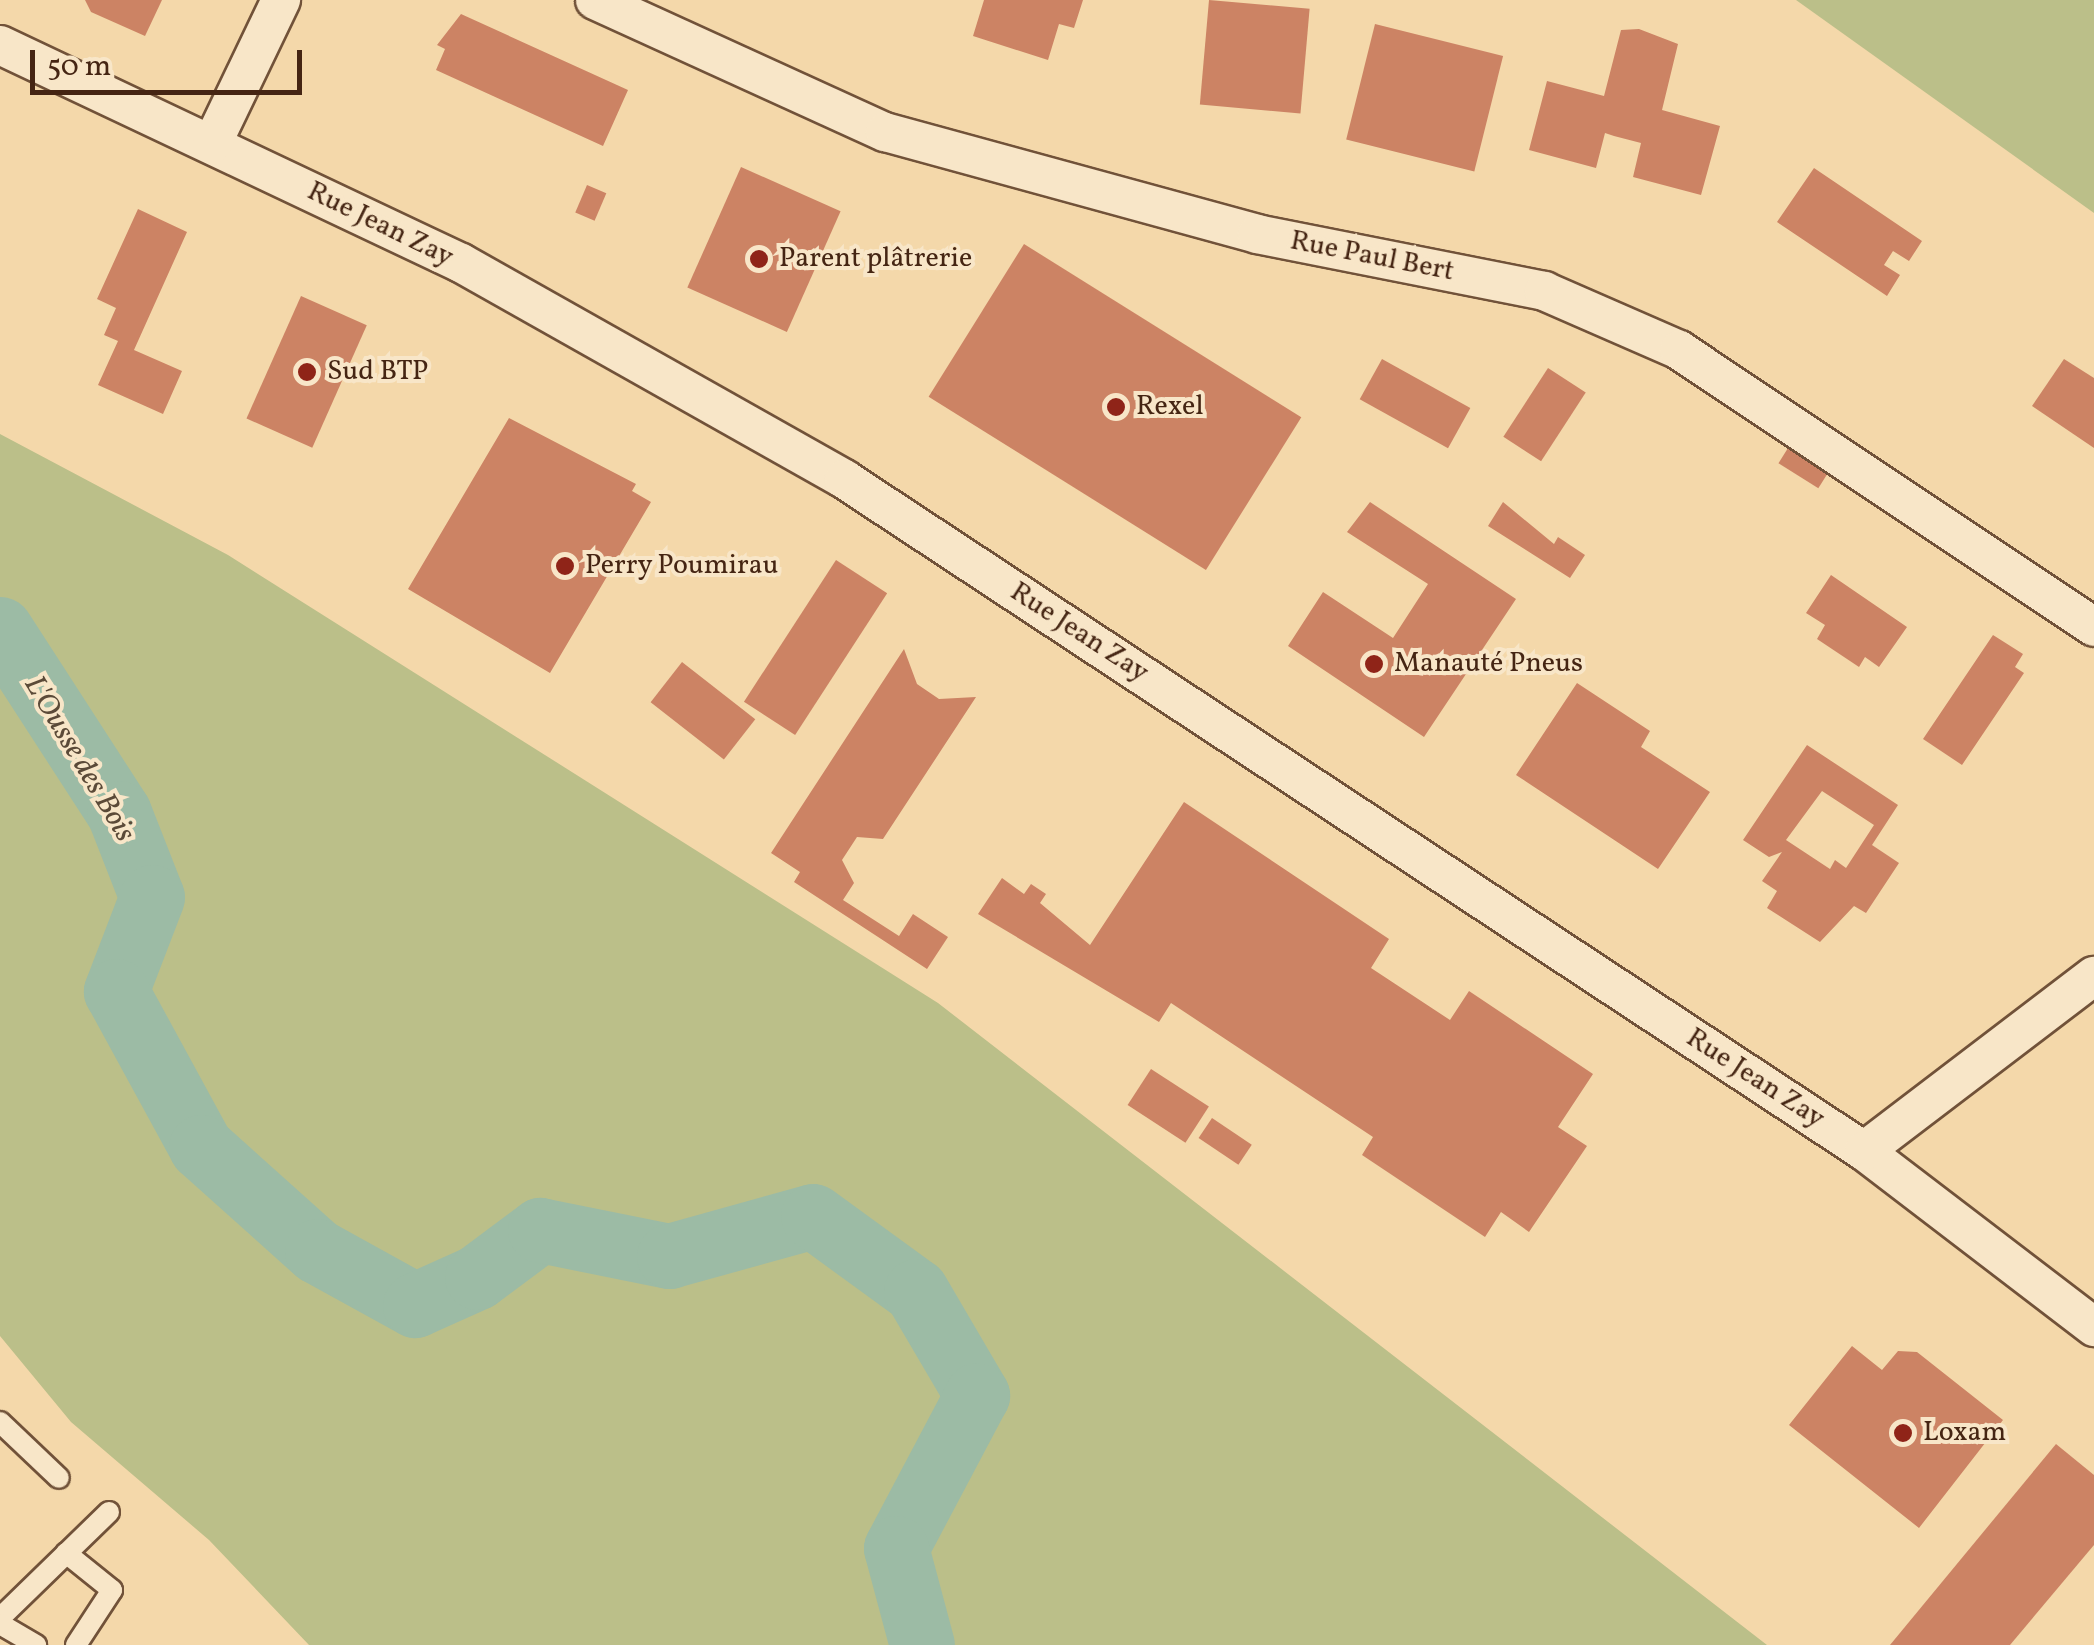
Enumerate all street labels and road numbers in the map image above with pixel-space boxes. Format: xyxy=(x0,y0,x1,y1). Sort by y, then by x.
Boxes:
street label: Rue Jean Zay xyxy=(301,175,459,275)
street label: Rue Paul Bert xyxy=(1287,225,1457,289)
street label: Rue Jean Zay xyxy=(1003,576,1155,690)
street label: Rue Jean Zay xyxy=(1679,1022,1831,1136)

